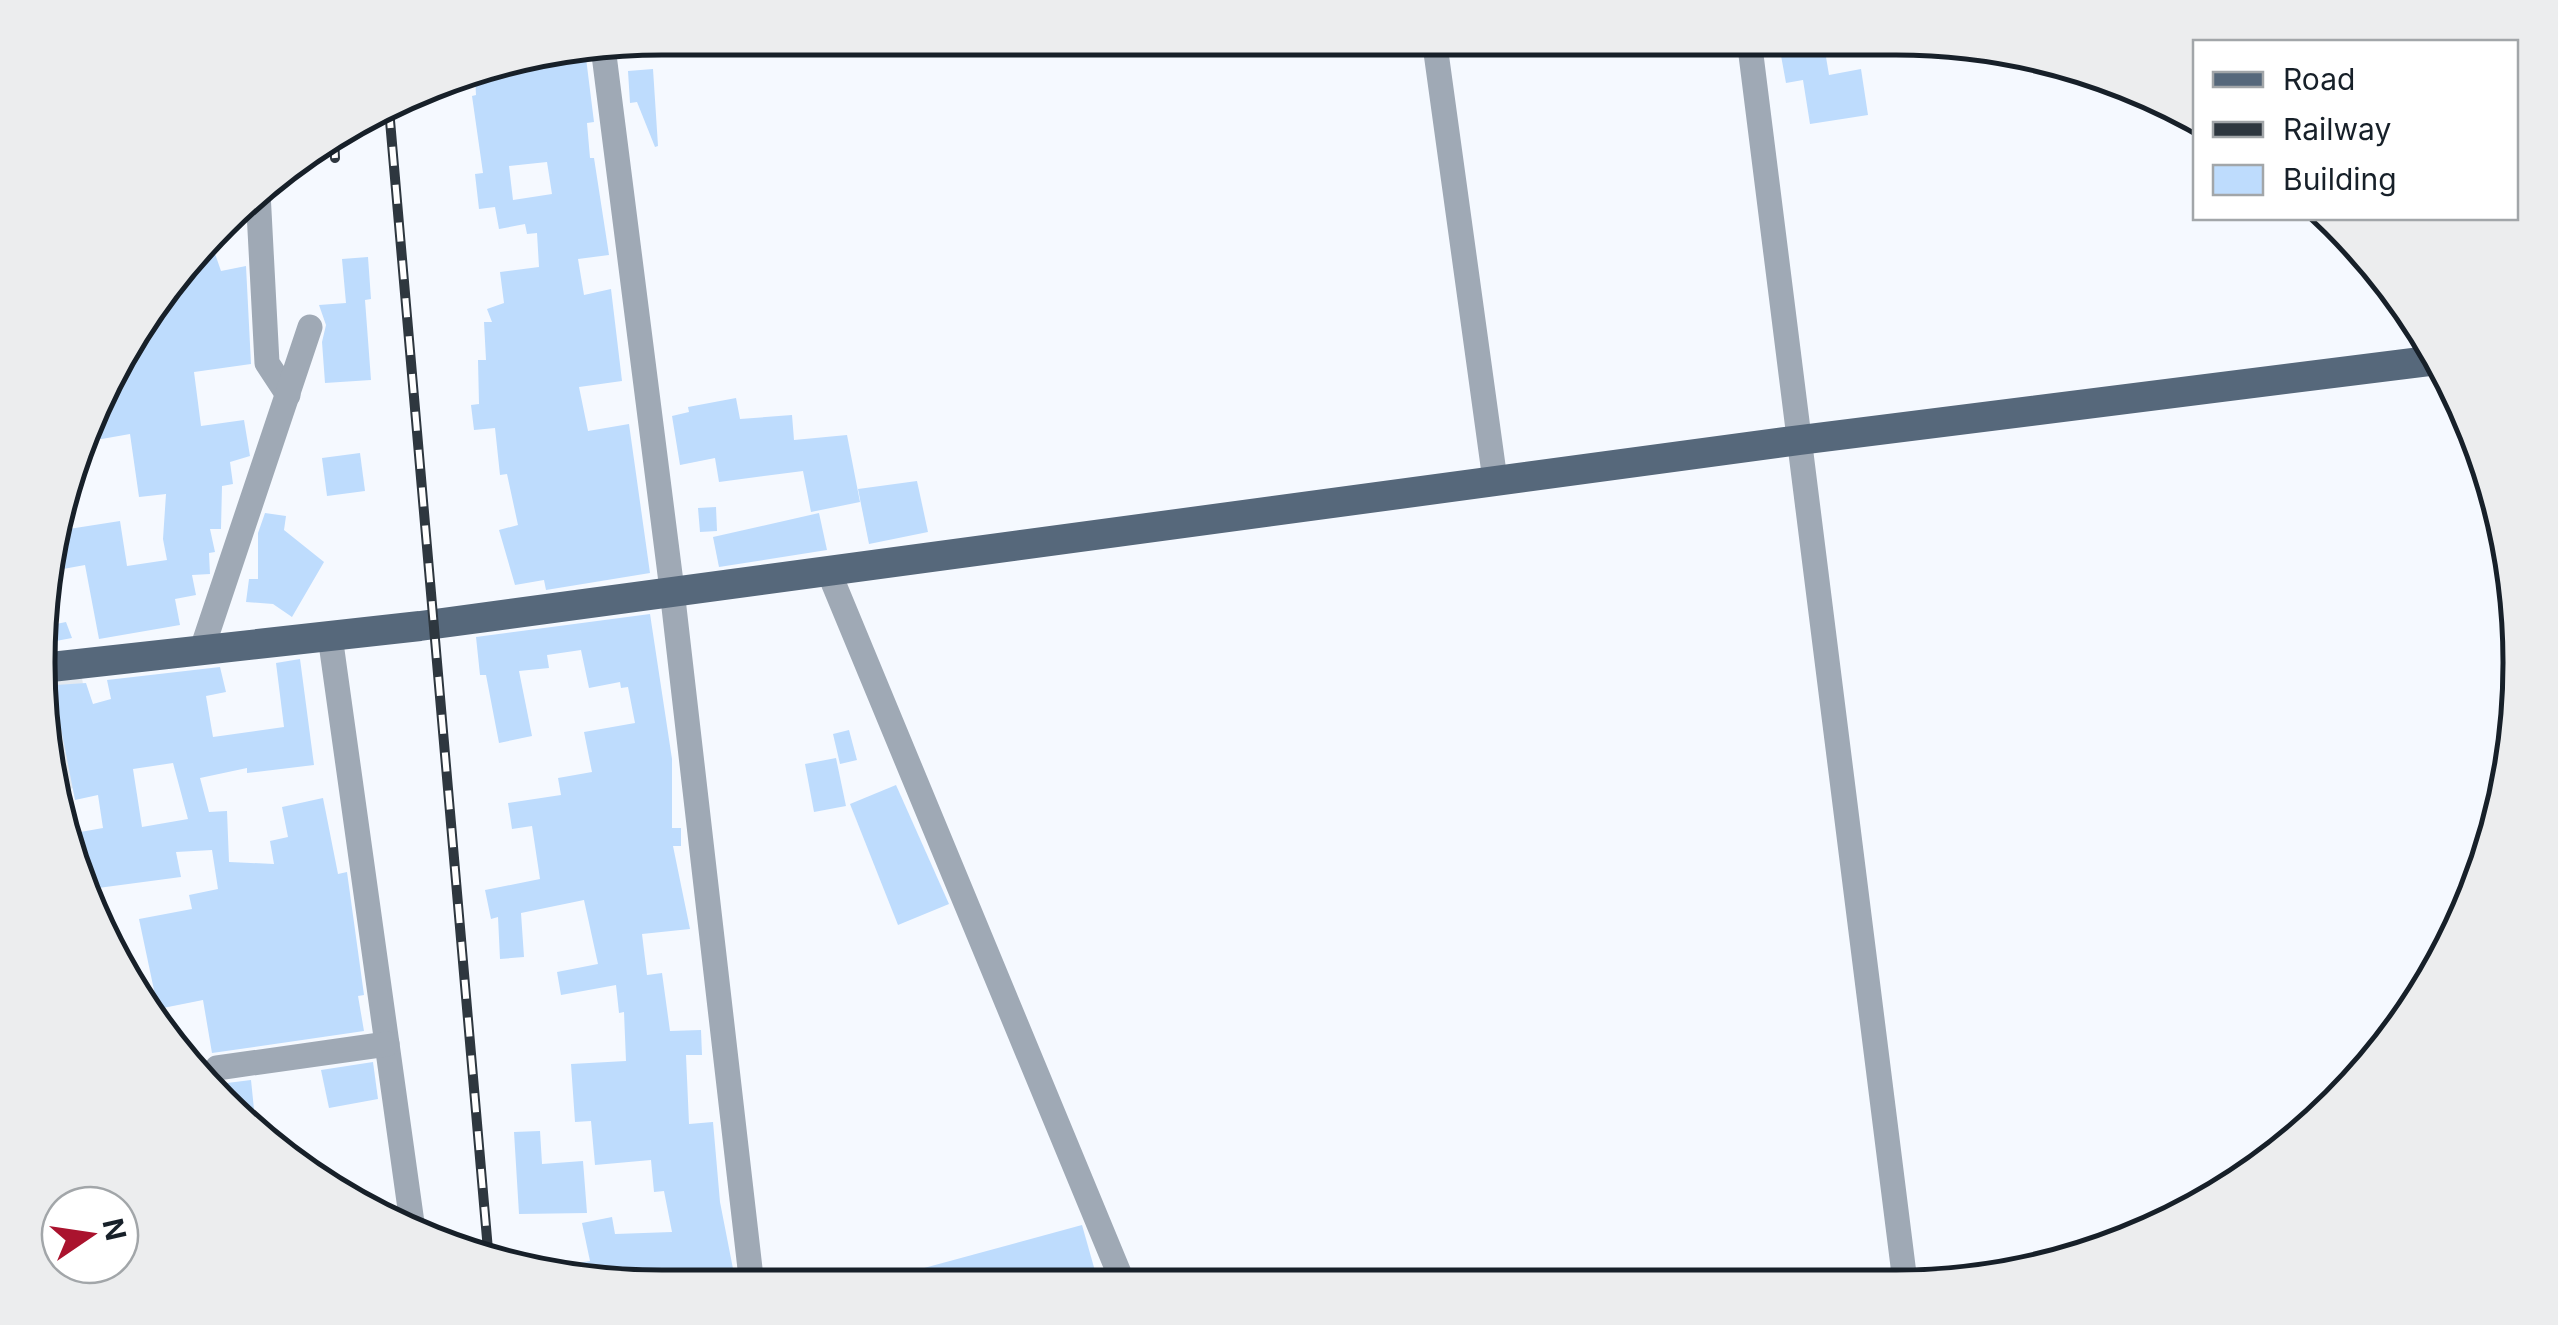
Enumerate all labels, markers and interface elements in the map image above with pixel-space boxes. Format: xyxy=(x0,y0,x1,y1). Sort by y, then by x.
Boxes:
legend xyxy=(2193,40,2518,220)
text: Road xyxy=(2283,61,2355,97)
text: Railway xyxy=(2283,111,2391,147)
text: Building xyxy=(2283,161,2397,197)
north arrow xyxy=(40,1185,140,1285)
text: N xyxy=(95,1215,133,1244)

